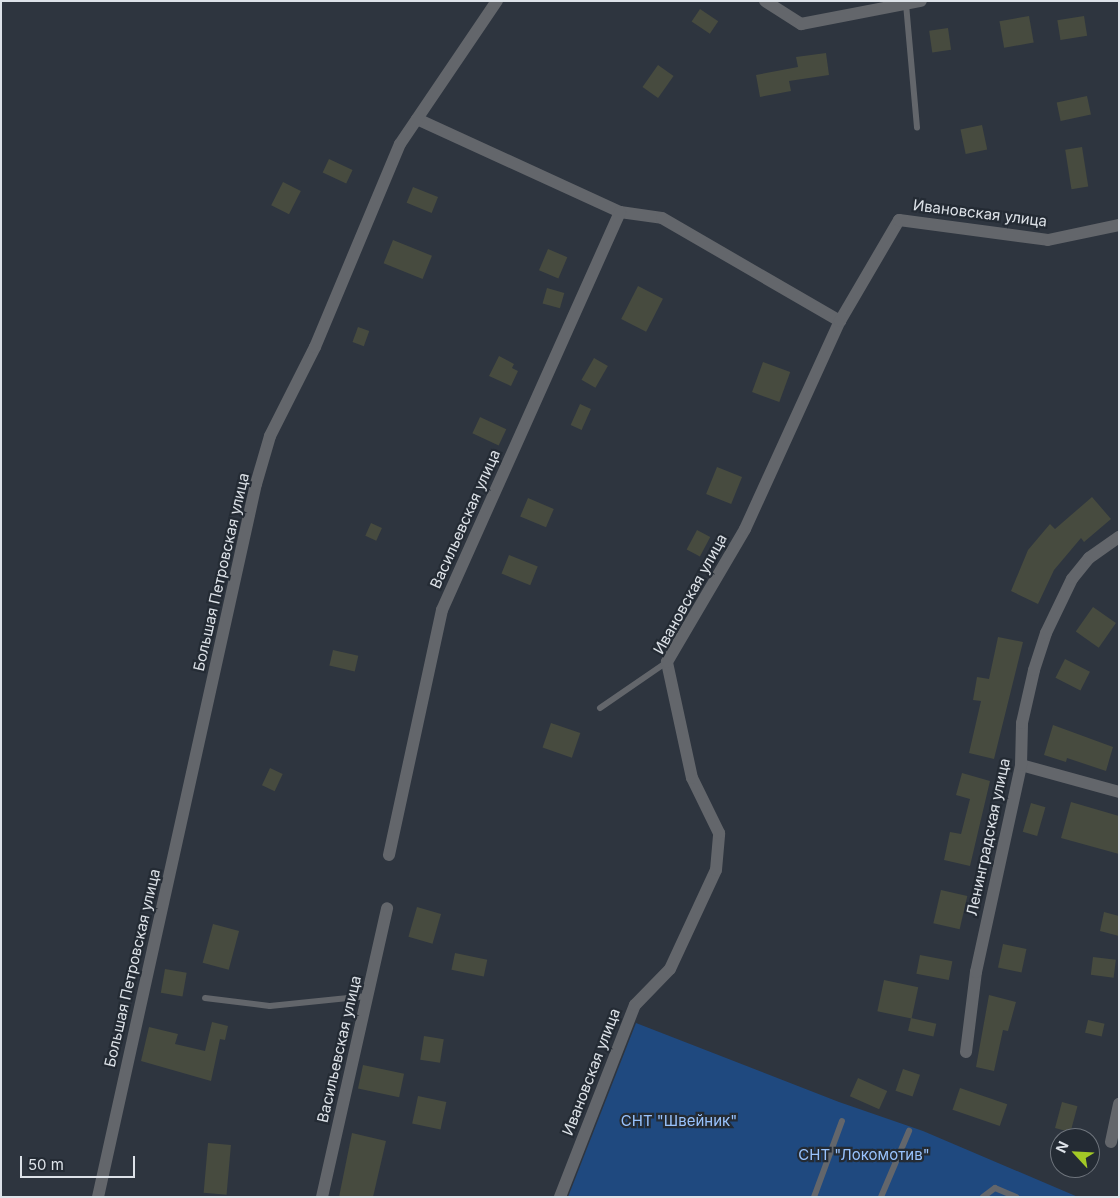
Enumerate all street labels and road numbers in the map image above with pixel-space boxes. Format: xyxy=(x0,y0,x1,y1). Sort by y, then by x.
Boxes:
street label: Ивановская улица xyxy=(912,196,1048,230)
street label: Васильевская улица xyxy=(426,447,504,591)
street label: Большая Петровская улица xyxy=(189,471,253,673)
street label: Ивановская улица xyxy=(649,531,731,657)
street label: Ленинградская улица xyxy=(962,756,1014,918)
street label: Большая Петровская улица xyxy=(100,867,164,1069)
street label: Васильевская улица xyxy=(313,974,365,1124)
street label: Ивановская улица xyxy=(558,1006,624,1138)

